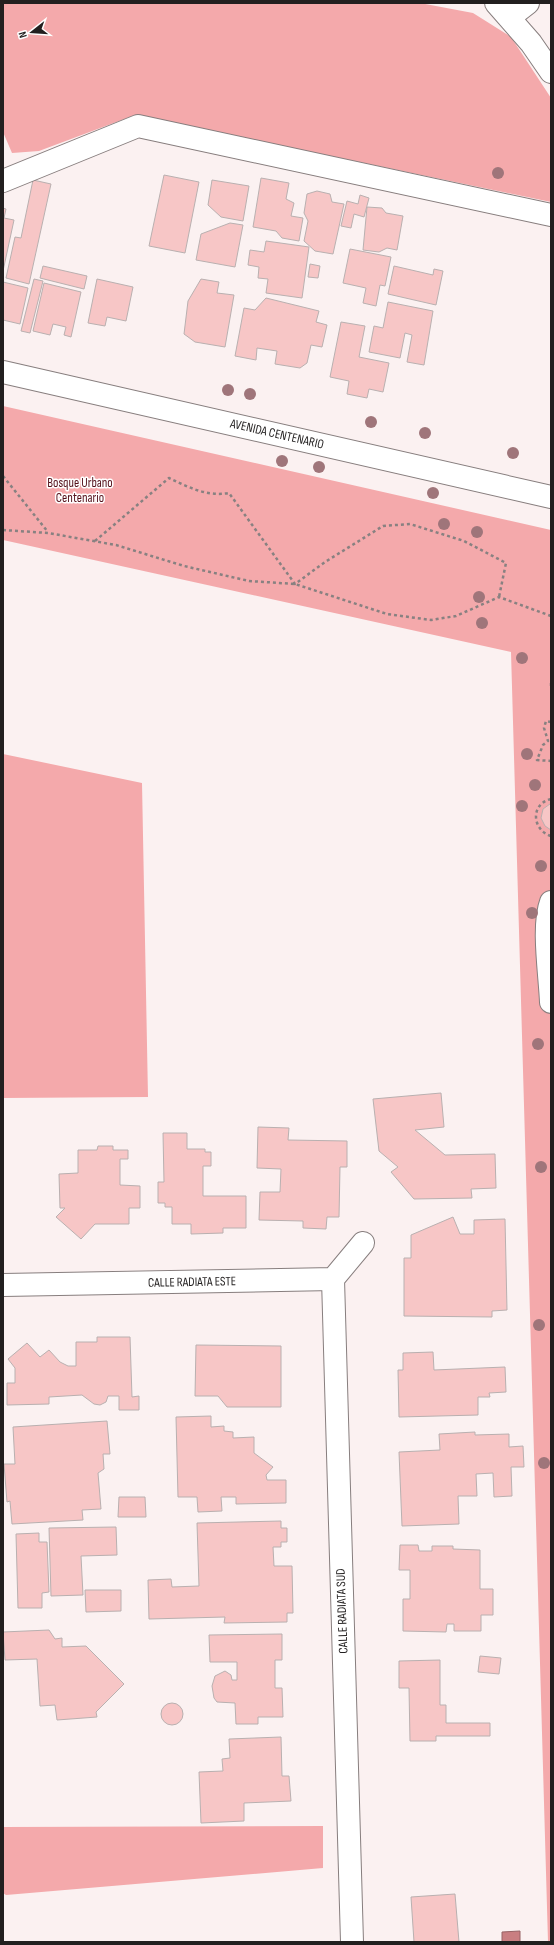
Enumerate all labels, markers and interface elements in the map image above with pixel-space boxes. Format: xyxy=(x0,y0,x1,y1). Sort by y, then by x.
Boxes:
north arrow xyxy=(12,12,52,52)
text: N xyxy=(16,30,30,39)
street label: AVENIDA CENTENARIO xyxy=(228,415,325,453)
park label: Bosque Urbano Centenario xyxy=(47,475,113,506)
street label: CALLE RADIATA ESTE xyxy=(148,1273,236,1291)
street label: CALLE RADIATA SUD xyxy=(333,1568,351,1654)

